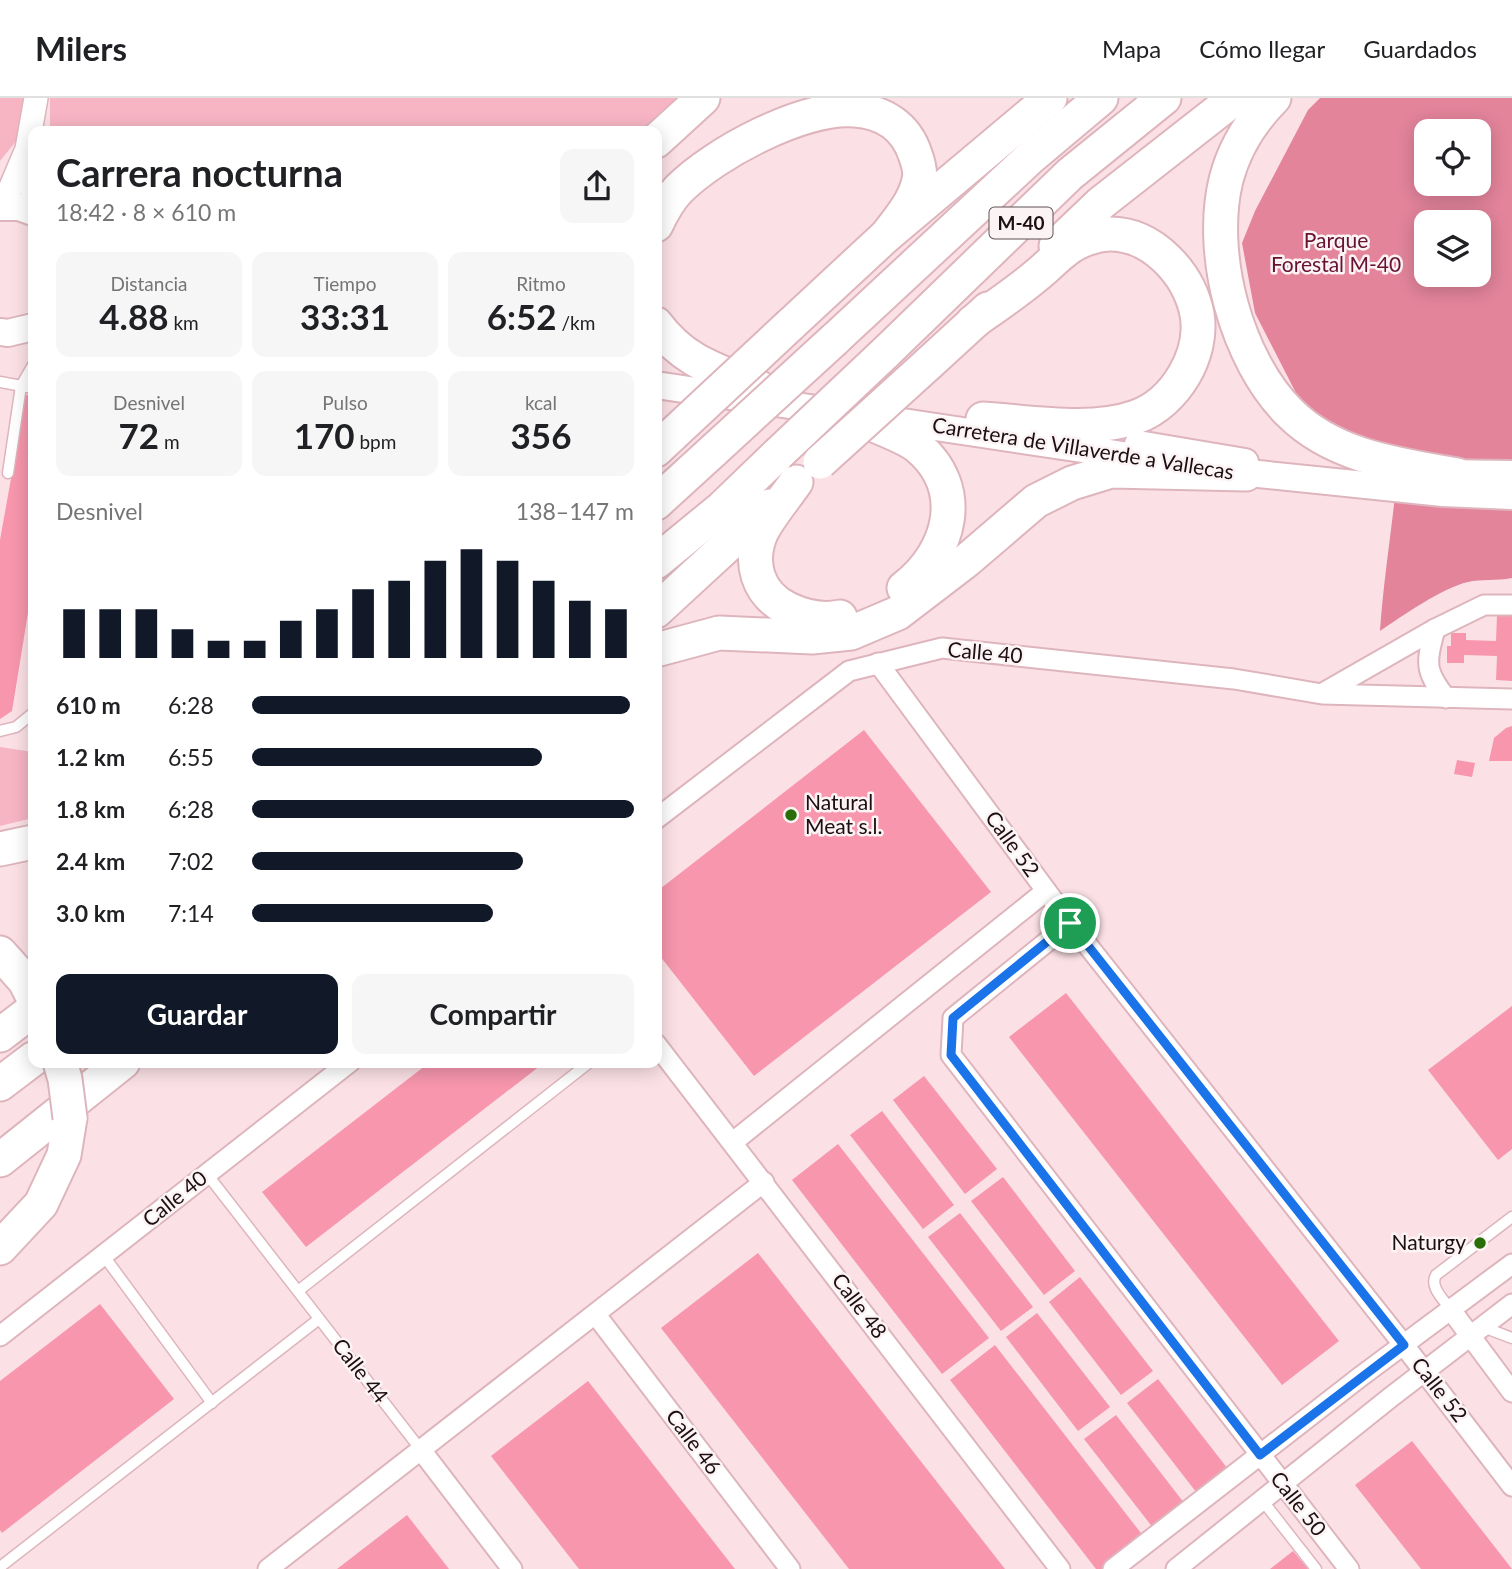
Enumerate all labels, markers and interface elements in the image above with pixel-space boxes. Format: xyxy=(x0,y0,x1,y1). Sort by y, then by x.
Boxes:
text: Milers xyxy=(35,28,127,68)
text: Mapa xyxy=(1102,34,1161,63)
text: Cómo llegar xyxy=(1199,34,1325,63)
text: Guardados xyxy=(1363,34,1477,63)
map controls xyxy=(1414,119,1491,287)
button: locate xyxy=(1414,119,1491,196)
text: Carrera nocturna xyxy=(56,149,343,195)
button: share xyxy=(560,149,634,223)
text: 18:42 · 8 × 610 m xyxy=(56,198,236,226)
road number: M-40 xyxy=(990,208,1052,238)
button: layers xyxy=(1414,210,1491,287)
park label: Parque Forestal M-40 xyxy=(1271,227,1401,276)
text: Distancia xyxy=(111,272,187,295)
text: Tiempo xyxy=(314,272,376,295)
text: Ritmo xyxy=(516,272,566,295)
text: 4.88 xyxy=(99,295,169,337)
text: 33:31 xyxy=(300,295,390,337)
text: 6:52 xyxy=(487,295,557,337)
text: km xyxy=(169,311,199,334)
text: /km xyxy=(557,311,595,334)
text: Desnivel xyxy=(113,391,185,414)
text: Pulso xyxy=(322,391,368,414)
text: kcal xyxy=(525,391,557,414)
street label: Carretera de Villaverde a Vallecas xyxy=(931,411,1236,484)
text: 72 xyxy=(118,414,159,456)
text: 170 xyxy=(294,414,355,456)
text: 356 xyxy=(511,414,571,456)
text: m xyxy=(159,430,180,453)
text: bpm xyxy=(355,430,396,453)
text: Desnivel xyxy=(56,497,143,525)
text: 138–147 m xyxy=(516,497,634,525)
street label: Calle 40 xyxy=(947,636,1024,667)
text: 610 m xyxy=(56,691,121,719)
text: 6:28 xyxy=(168,691,214,719)
text: 1.2 km xyxy=(56,743,125,771)
text: 6:55 xyxy=(168,743,214,771)
place label: Natural Meat s.l. xyxy=(805,789,882,838)
text: 1.8 km xyxy=(56,795,125,823)
text: 6:28 xyxy=(168,795,214,823)
street label: Calle 52 xyxy=(981,805,1045,881)
marker: Natural Meat s.l. xyxy=(783,807,799,823)
text: 2.4 km xyxy=(56,847,125,875)
text: 7:02 xyxy=(168,847,214,875)
pin xyxy=(1040,893,1100,953)
text: 3.0 km xyxy=(56,899,125,927)
text: 7:14 xyxy=(168,899,214,927)
icon: arrive xyxy=(1051,904,1089,942)
button: Guardar xyxy=(56,974,338,1054)
button: Compartir xyxy=(352,974,634,1054)
street label: Calle 40 xyxy=(137,1164,211,1231)
place label: Naturgy xyxy=(1392,1229,1466,1254)
marker: Naturgy xyxy=(1472,1235,1488,1251)
street label: Calle 48 xyxy=(828,1268,893,1343)
street label: Calle 44 xyxy=(328,1333,394,1407)
street label: Calle 52 xyxy=(1407,1352,1473,1426)
street label: Calle 46 xyxy=(662,1404,727,1479)
street label: Calle 50 xyxy=(1266,1466,1332,1540)

